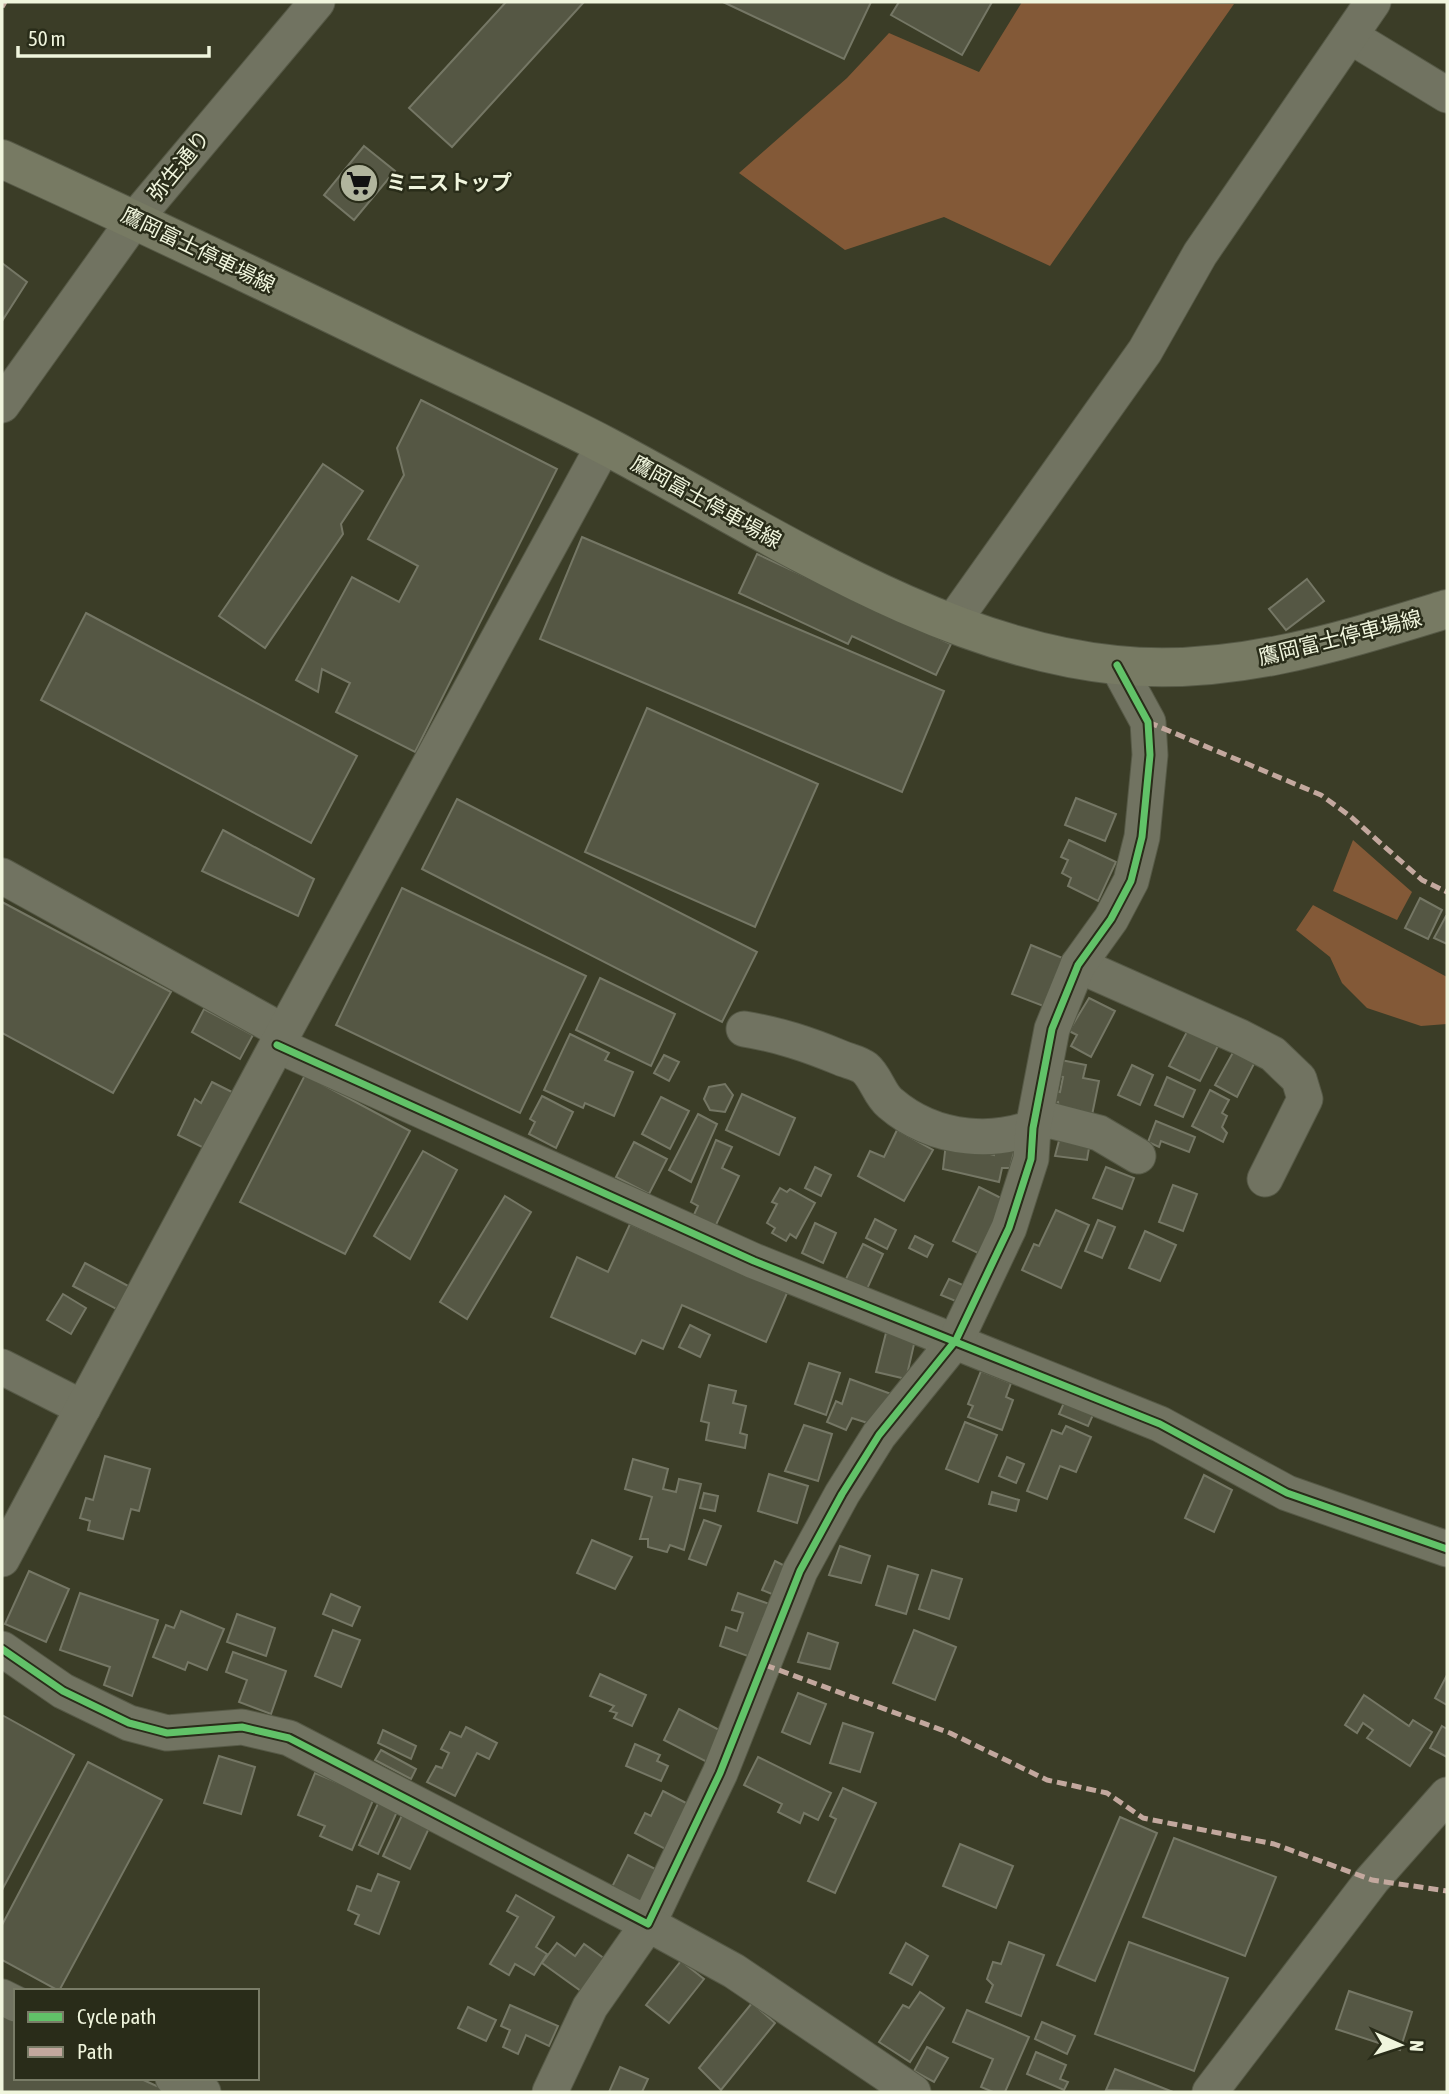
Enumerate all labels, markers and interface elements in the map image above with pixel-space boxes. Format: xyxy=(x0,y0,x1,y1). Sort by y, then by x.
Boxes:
scale bar xyxy=(18,14,208,58)
text: 50 m xyxy=(28,26,66,50)
street label: 弥生通り xyxy=(142,125,214,206)
supermarket icon: ミニストップ xyxy=(338,162,380,204)
place label: ミニストップ xyxy=(386,170,512,194)
street label: 鷹岡富士停車場線 xyxy=(118,201,279,297)
street label: 鷹岡富士停車場線 xyxy=(627,450,786,552)
street label: 鷹岡富士停車場線 xyxy=(1255,605,1424,669)
legend xyxy=(14,1989,259,2080)
text: Cycle path xyxy=(77,2004,156,2028)
north arrow xyxy=(1365,2010,1435,2080)
text: Path xyxy=(77,2039,113,2063)
text: N xyxy=(1406,2040,1428,2052)

